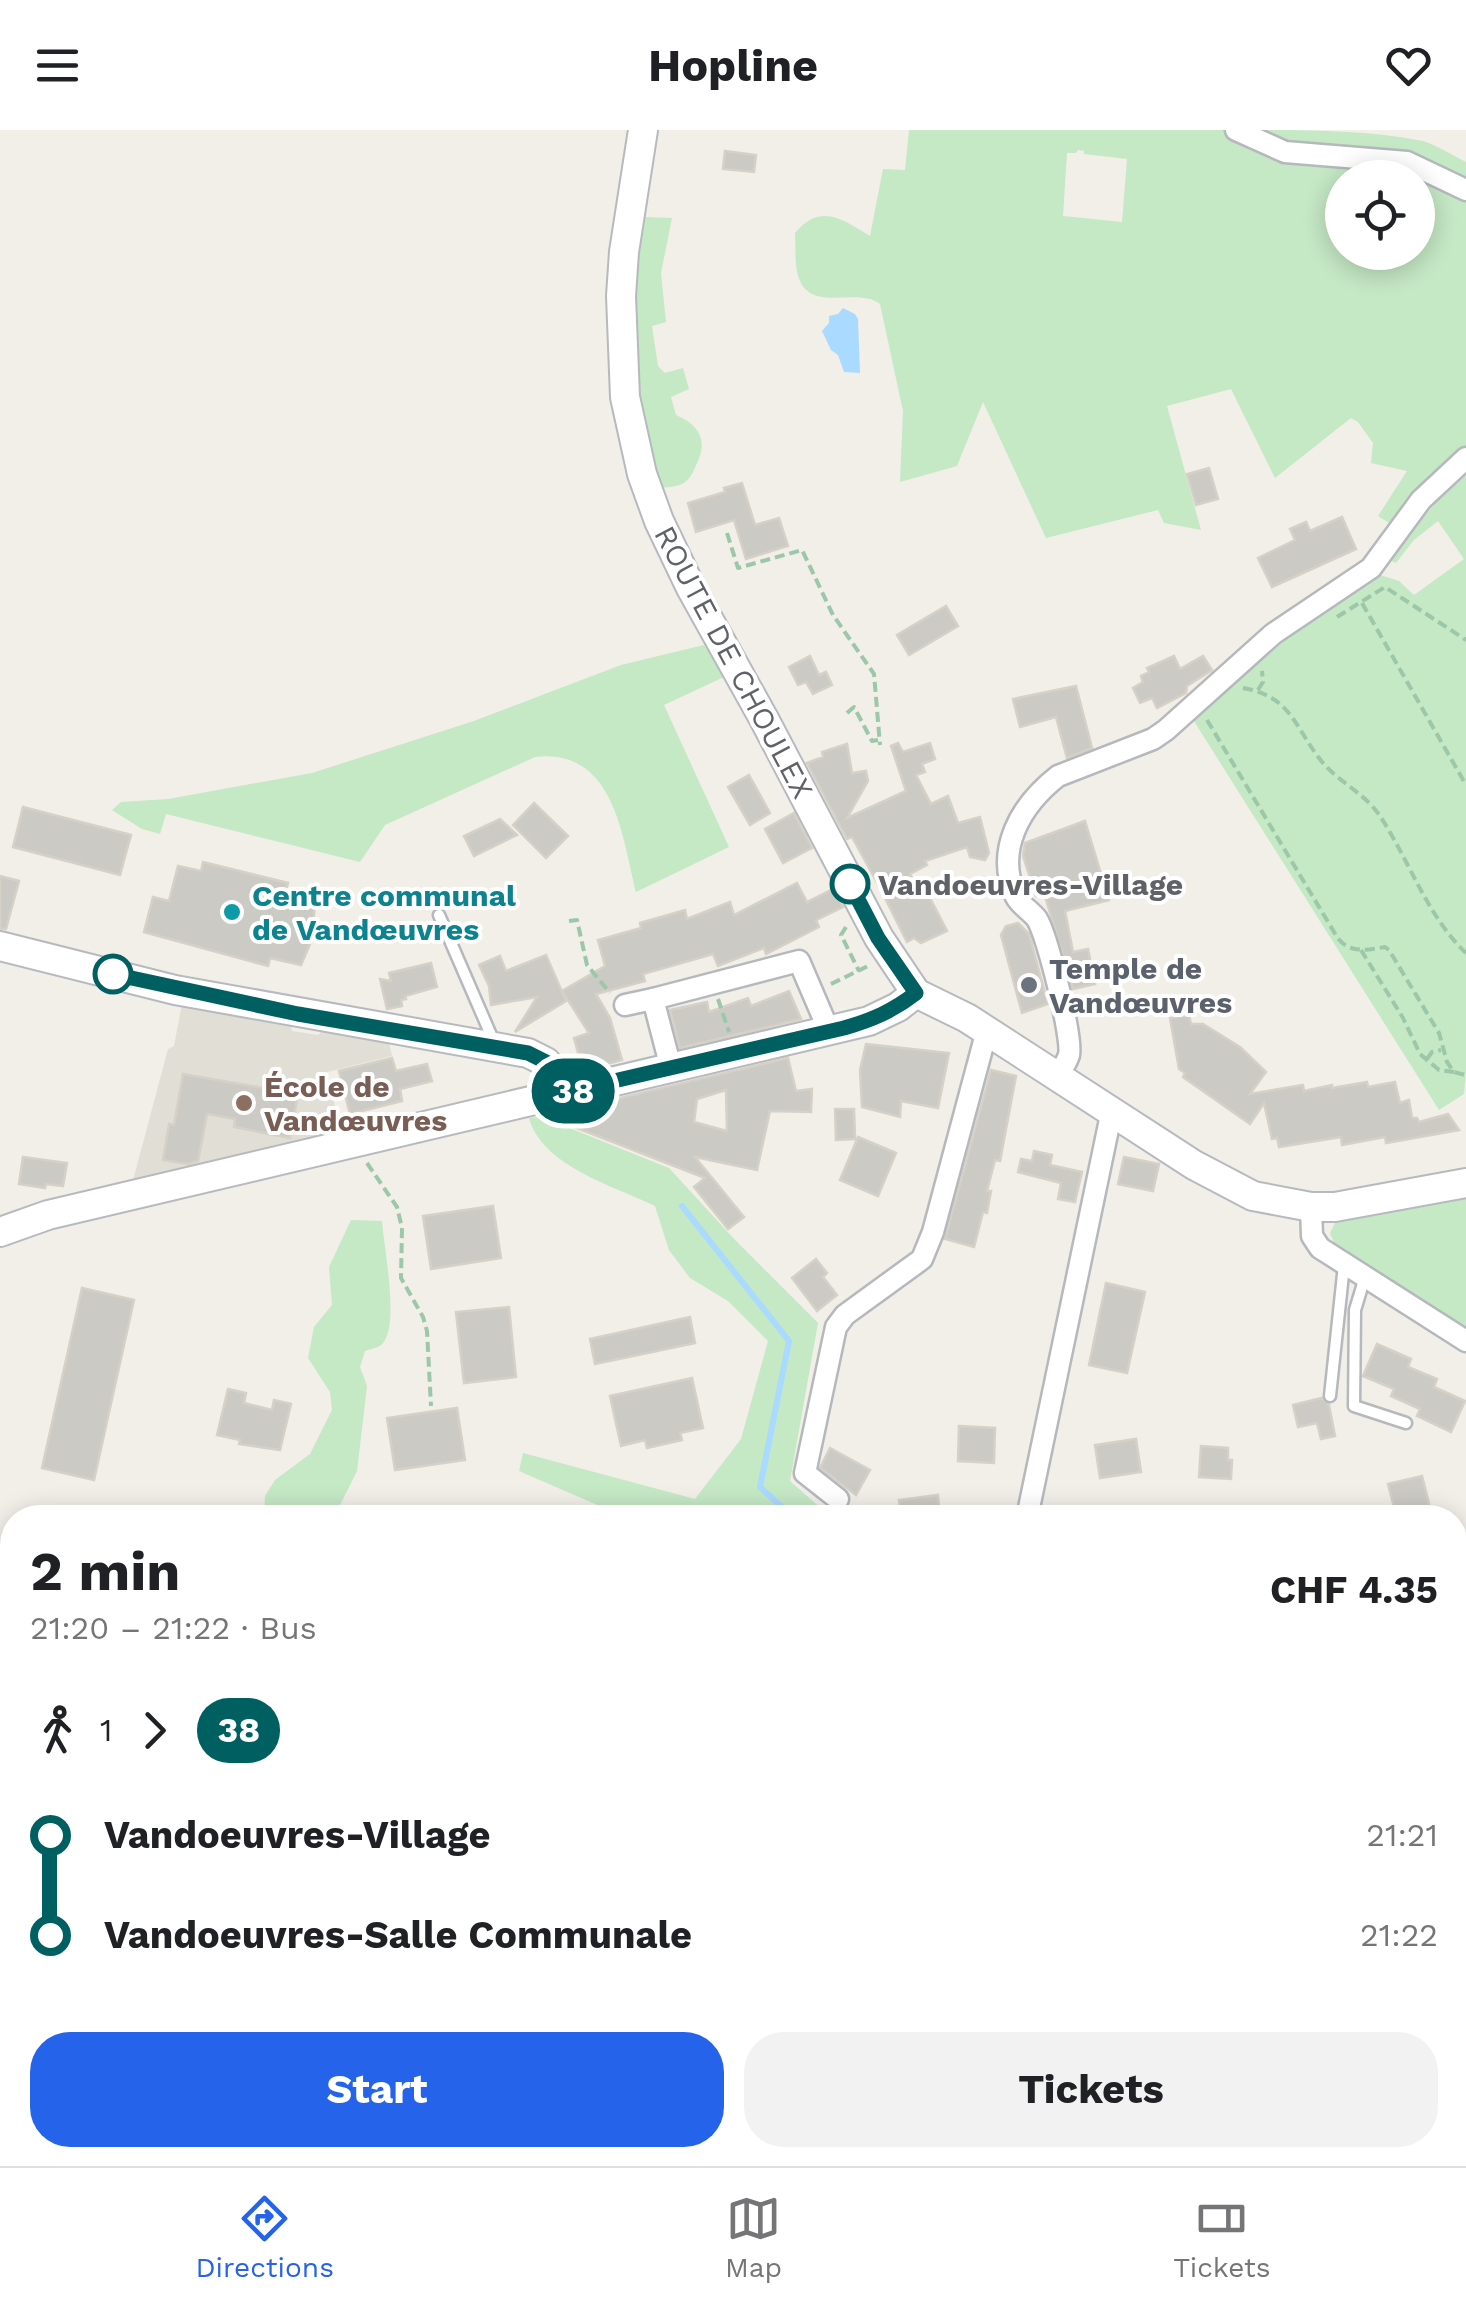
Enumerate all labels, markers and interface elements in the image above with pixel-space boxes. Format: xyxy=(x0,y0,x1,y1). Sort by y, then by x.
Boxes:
icon: menu xyxy=(30,38,85,93)
icon: heart xyxy=(1381,38,1436,93)
text: Hopline xyxy=(648,39,818,92)
map controls xyxy=(1325,160,1435,270)
button: locate xyxy=(1325,160,1435,270)
street label: ROUTE DE CHOULEX xyxy=(647,520,821,804)
marker: Vandoeuvres-Village xyxy=(831,865,869,903)
place label: Vandoeuvres-Village xyxy=(878,867,1183,902)
place label: Centre communal de Vandœuvres xyxy=(252,878,516,947)
marker: Centre communal de Vandœuvres xyxy=(221,901,243,923)
place label: Temple de Vandœuvres xyxy=(1049,951,1232,1020)
unlabelled marker xyxy=(94,955,132,993)
marker: Temple de Vandœuvres xyxy=(1018,974,1040,996)
line badge: 38 xyxy=(528,1058,618,1124)
place label: École de Vandœuvres xyxy=(264,1069,447,1138)
text: 38 xyxy=(552,1070,594,1112)
marker: École de Vandœuvres xyxy=(233,1092,255,1114)
text: 2 min xyxy=(30,1539,180,1603)
text: CHF 4.35 xyxy=(1270,1568,1438,1612)
text: 21:20 – 21:22 · Bus xyxy=(30,1609,317,1647)
icon: walk xyxy=(30,1703,85,1758)
icon: forward xyxy=(127,1703,182,1758)
text: 38 xyxy=(217,1709,260,1751)
text: 1 xyxy=(100,1711,112,1749)
text: Vandoeuvres-Village xyxy=(104,1813,490,1857)
text: 21:21 xyxy=(1366,1816,1438,1854)
text: Vandoeuvres-Salle Communale xyxy=(104,1913,692,1957)
text: 21:22 xyxy=(1360,1916,1438,1954)
button: Start xyxy=(30,2032,724,2147)
button: Tickets xyxy=(744,2032,1438,2147)
tab: Directions xyxy=(196,2191,334,2284)
tab: Map xyxy=(725,2191,782,2284)
tab: Tickets xyxy=(1173,2191,1270,2284)

